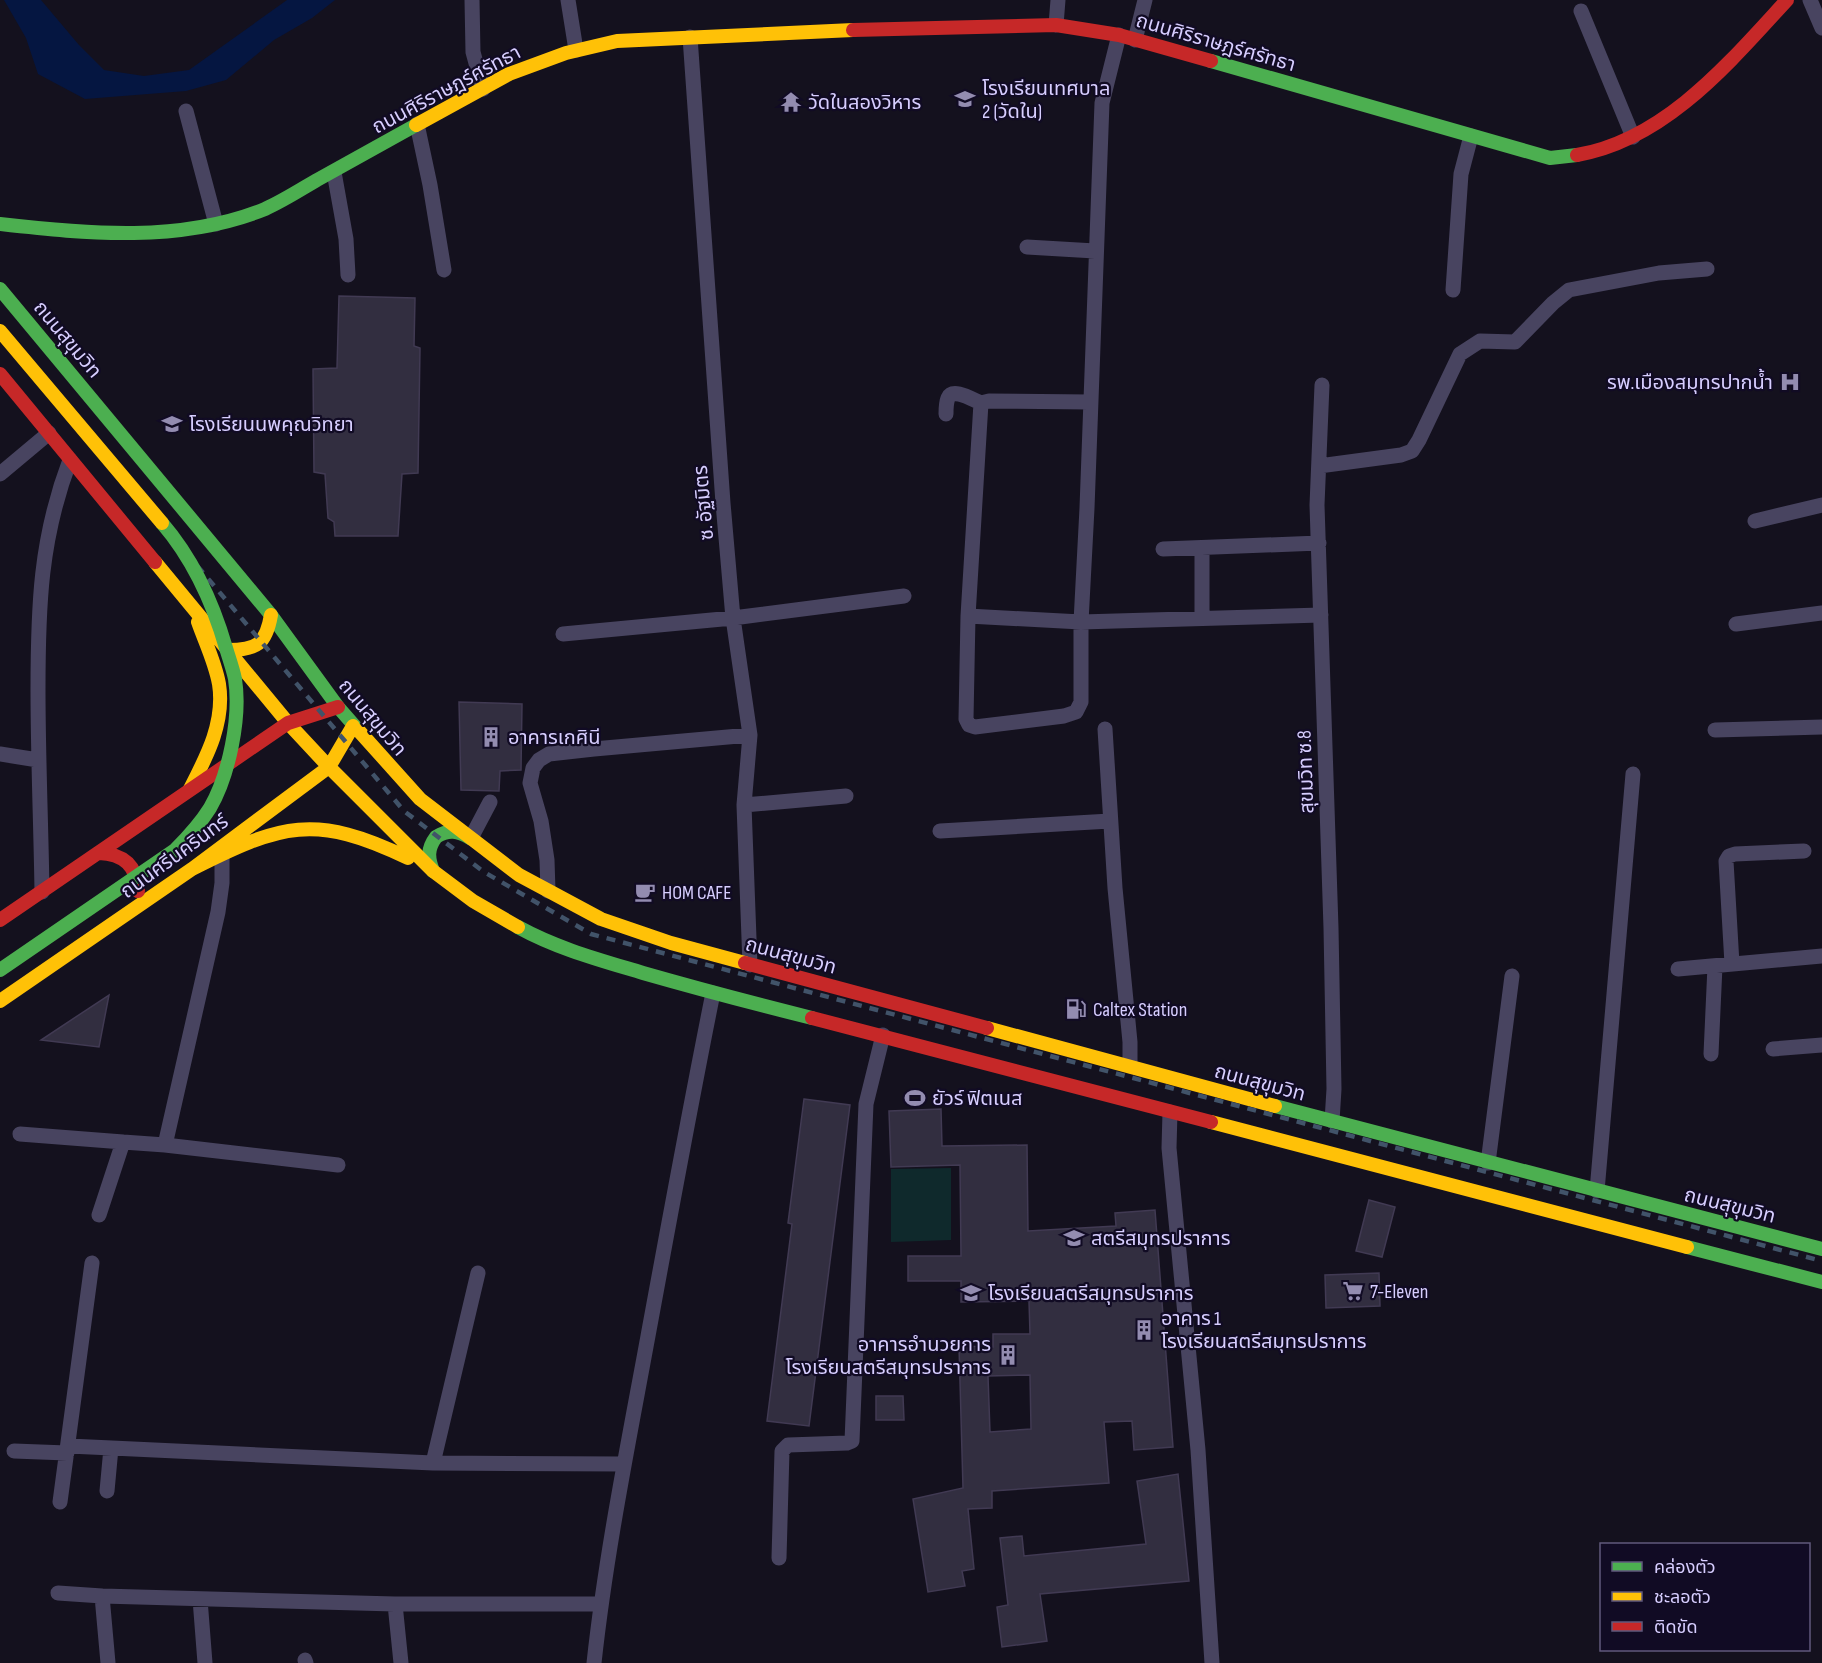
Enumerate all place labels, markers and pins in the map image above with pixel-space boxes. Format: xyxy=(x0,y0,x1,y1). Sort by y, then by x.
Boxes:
place label: โรงเรียนเทศบาล 2 (วัดใน) xyxy=(982,77,1110,124)
school or university icon: โรงเรียนเทศบาล 2 (วัดใน) xyxy=(953,87,977,111)
temple icon: วัดในสองวิหาร xyxy=(779,90,803,114)
place label: วัดในสองวิหาร xyxy=(808,91,921,115)
place label: รพ.เมืองสมุทรปากน้ำ xyxy=(1607,368,1773,395)
hospital icon: รพ.เมืองสมุทรปากน้ำ xyxy=(1778,370,1802,394)
school or university icon: โรงเรียนนพคุณวิทยา xyxy=(160,412,184,436)
place label: โรงเรียนนพคุณวิทยา xyxy=(189,413,354,437)
building icon: อาคารเกศินี xyxy=(479,725,503,749)
place label: อาคารเกศินี xyxy=(508,726,600,750)
cafe icon: HOM CAFE xyxy=(633,880,657,904)
place label: HOM CAFE xyxy=(662,881,731,905)
fuel station icon: Caltex Station xyxy=(1064,997,1088,1021)
place label: Caltex Station xyxy=(1093,998,1187,1022)
sports icon: ยัวร์ ฟิตเนส xyxy=(903,1086,927,1110)
place label: ยัวร์ ฟิตเนส xyxy=(932,1087,1023,1111)
school or university icon: สตรีสมุทรปราการ xyxy=(1062,1226,1086,1250)
place label: สตรีสมุทรปราการ xyxy=(1091,1227,1230,1251)
supermarket icon: 7-Eleven xyxy=(1341,1279,1365,1303)
place label: 7-Eleven xyxy=(1370,1280,1428,1304)
school or university icon: โรงเรียนสตรีสมุทรปราการ xyxy=(959,1281,983,1305)
place label: โรงเรียนสตรีสมุทรปราการ xyxy=(988,1282,1194,1306)
place label: อาคาร 1 โรงเรียนสตรีสมุทรปราการ xyxy=(1161,1307,1367,1354)
building icon: อาคาร 1 โรงเรียนสตรีสมุทรปราการ xyxy=(1132,1318,1156,1342)
place label: อาคารอำนวยการ โรงเรียนสตรีสมุทรปราการ xyxy=(786,1333,991,1380)
building icon: อาคารอำนวยการ โรงเรียนสตรีสมุทรปราการ xyxy=(996,1343,1020,1367)

